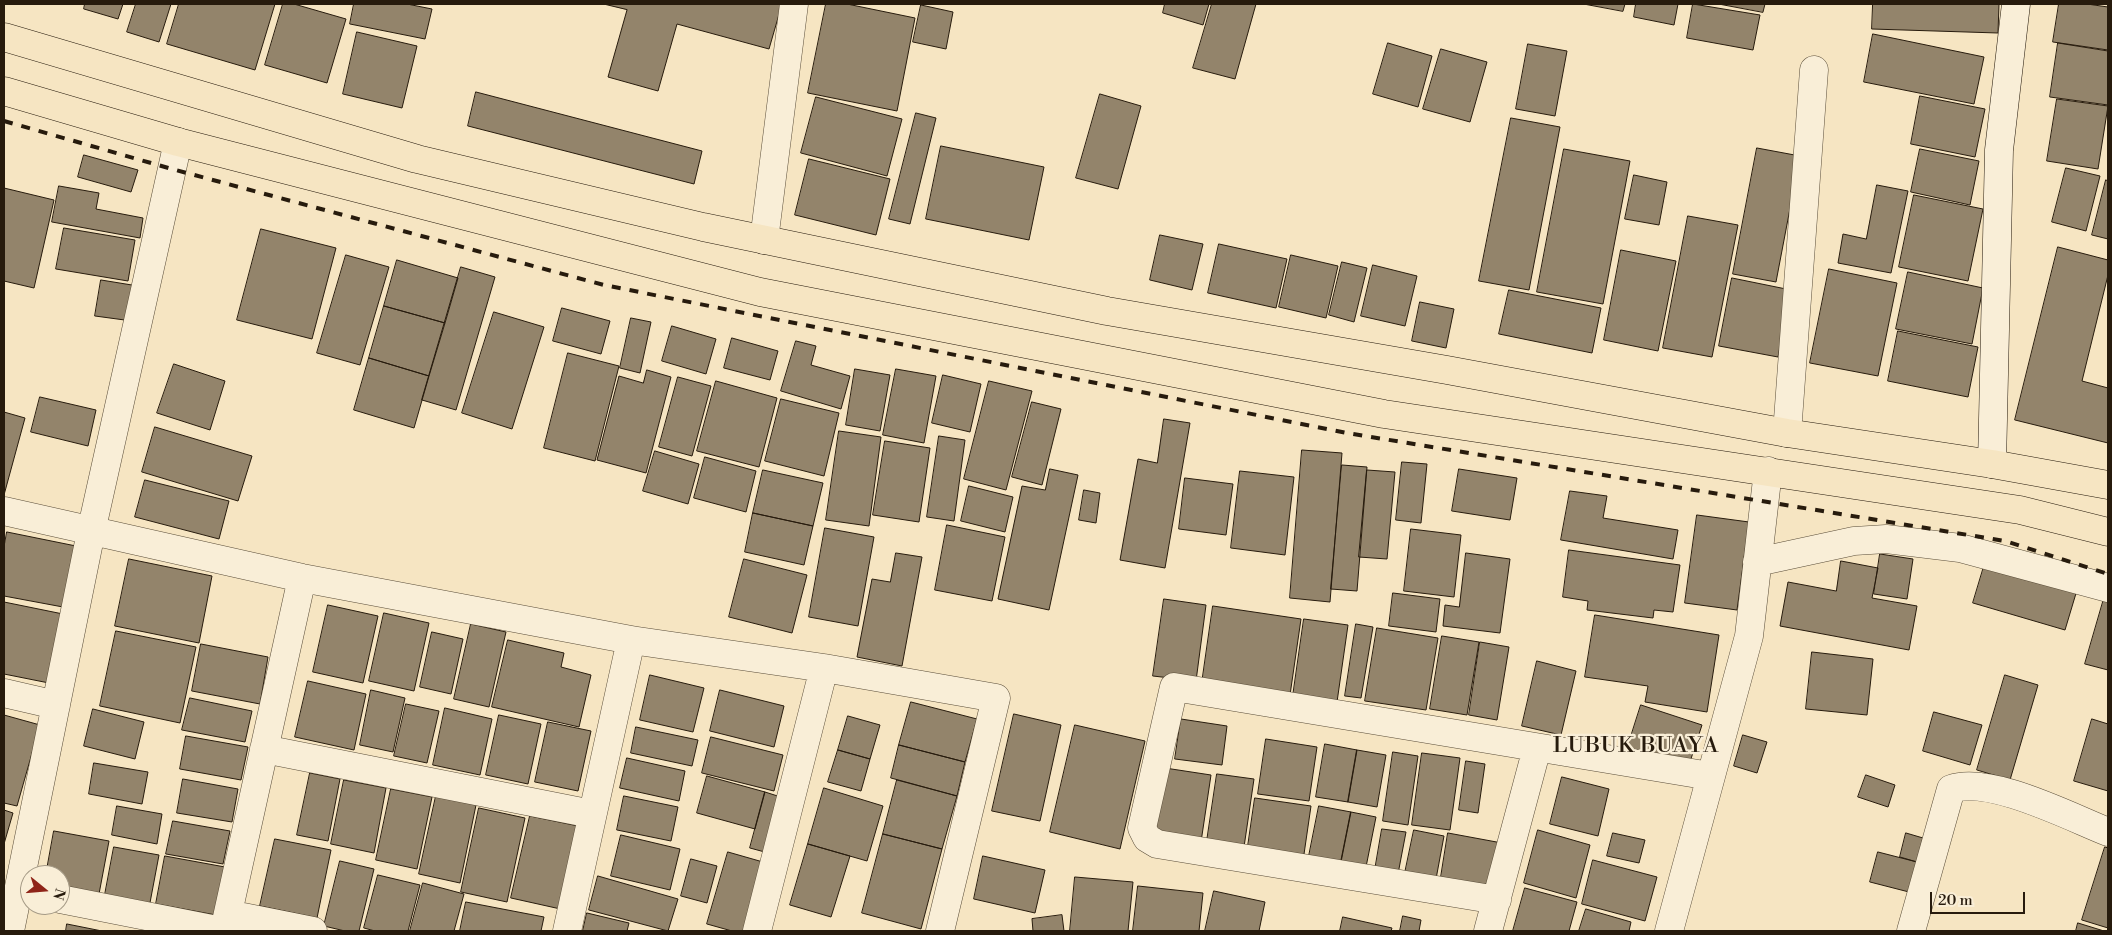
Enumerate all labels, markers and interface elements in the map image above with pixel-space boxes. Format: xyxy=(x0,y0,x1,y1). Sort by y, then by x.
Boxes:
district label: LUBUK BUAYA xyxy=(1551,734,1721,760)
north arrow xyxy=(20,865,70,915)
scale bar xyxy=(1932,882,2027,914)
text: N xyxy=(48,886,69,902)
text: 20 m xyxy=(1938,891,1973,910)

